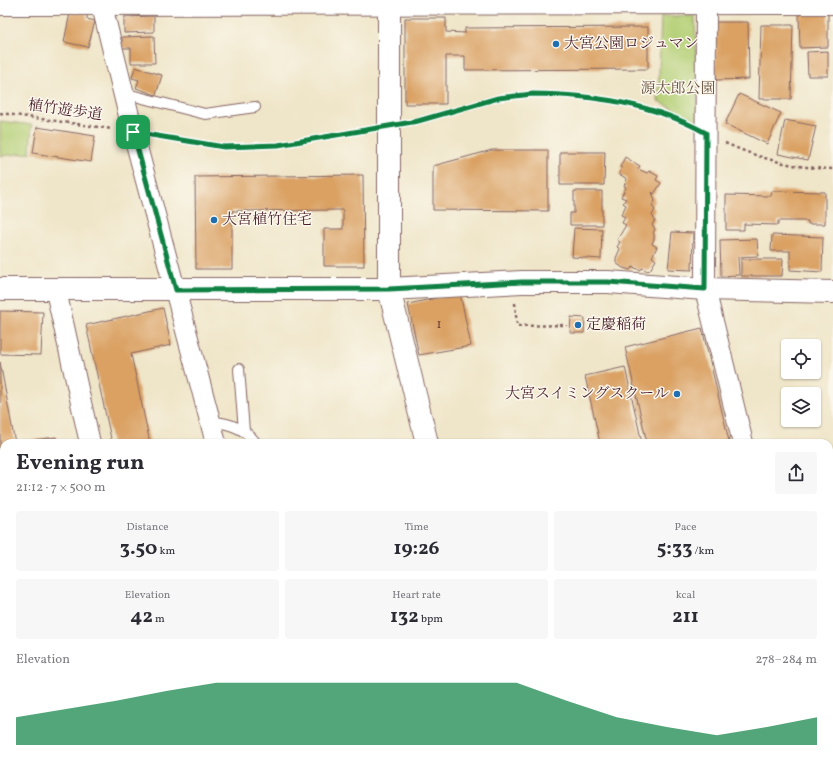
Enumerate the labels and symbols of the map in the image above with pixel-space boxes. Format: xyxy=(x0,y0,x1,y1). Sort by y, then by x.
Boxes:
place label: 大宮公園ロジュマン xyxy=(564,34,699,55)
marker: 大宮公園ロジュマン xyxy=(551,39,561,49)
park label: 源太郎公園 xyxy=(640,79,716,100)
street label: 植竹遊歩道 xyxy=(26,95,104,127)
pin xyxy=(116,115,150,149)
place label: 大宮植竹住宅 xyxy=(222,210,312,231)
marker: 大宮植竹住宅 xyxy=(209,215,219,225)
place label: 定慶稲荷 xyxy=(586,315,646,336)
house number: 1 xyxy=(436,316,442,334)
marker: 定慶稲荷 xyxy=(573,320,583,330)
place label: 大宮スイミングスクール xyxy=(505,384,669,405)
marker: 大宮スイミングスクール xyxy=(672,389,682,399)

